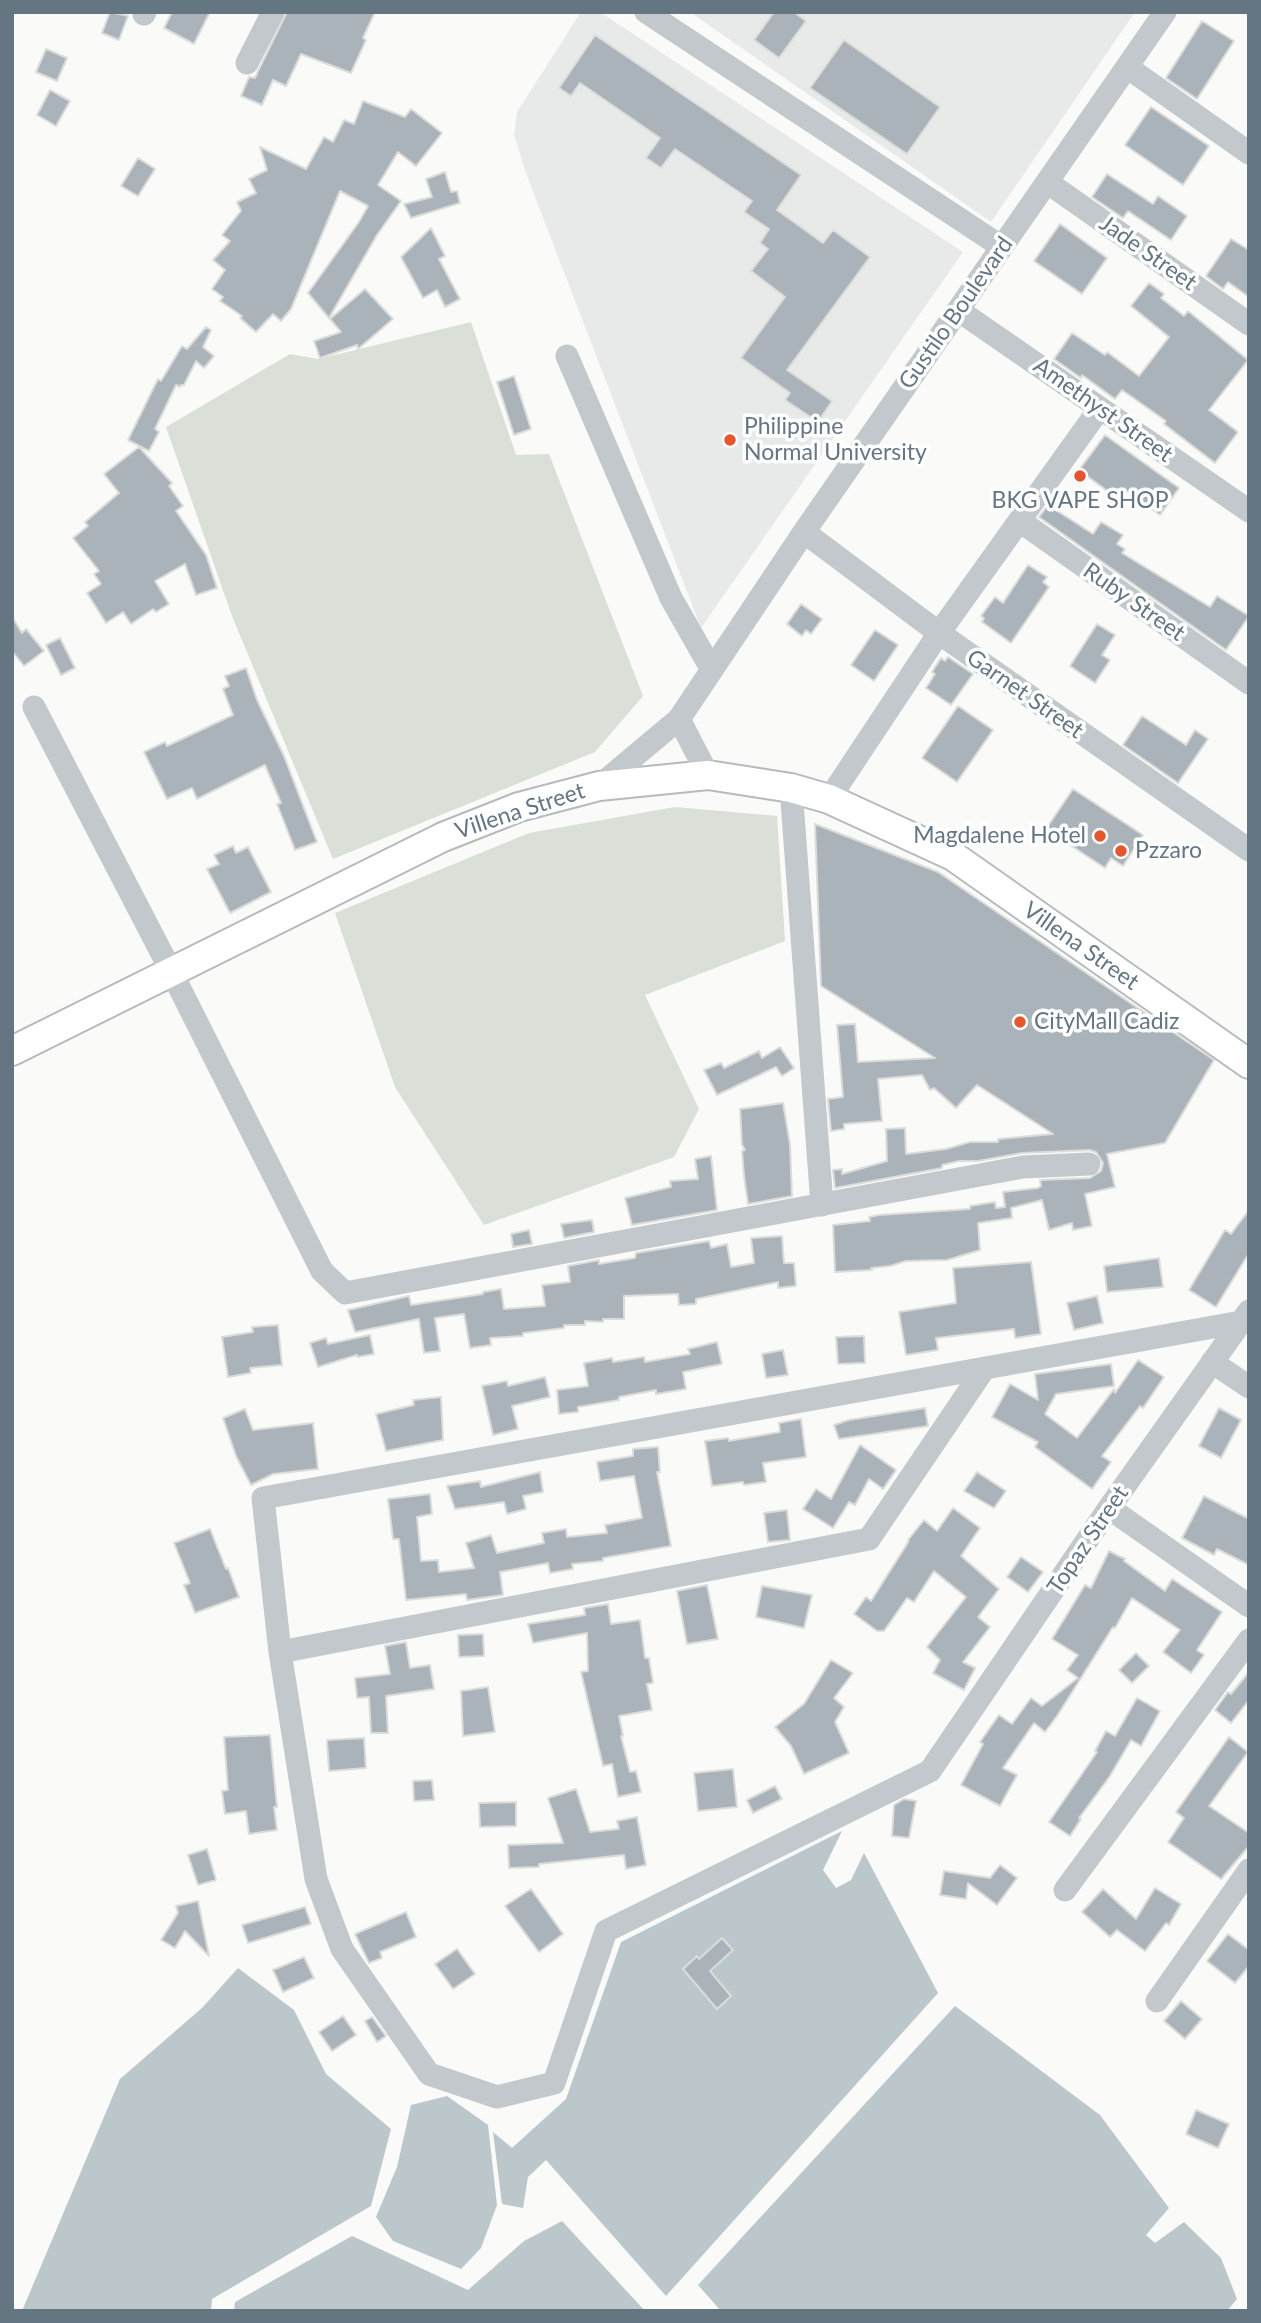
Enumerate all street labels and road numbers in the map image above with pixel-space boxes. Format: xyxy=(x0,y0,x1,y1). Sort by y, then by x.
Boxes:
street label: Jade Street xyxy=(1094,210,1202,296)
street label: Gustilo Boulevard xyxy=(893,232,1019,394)
street label: Amethyst Street xyxy=(1028,352,1178,468)
street label: Ruby Street xyxy=(1078,557,1190,647)
street label: Garnet Street xyxy=(961,644,1089,744)
street label: Villena Street xyxy=(452,777,588,845)
street label: Villena Street xyxy=(1018,896,1144,996)
street label: Topaz Street xyxy=(1042,1480,1134,1600)

